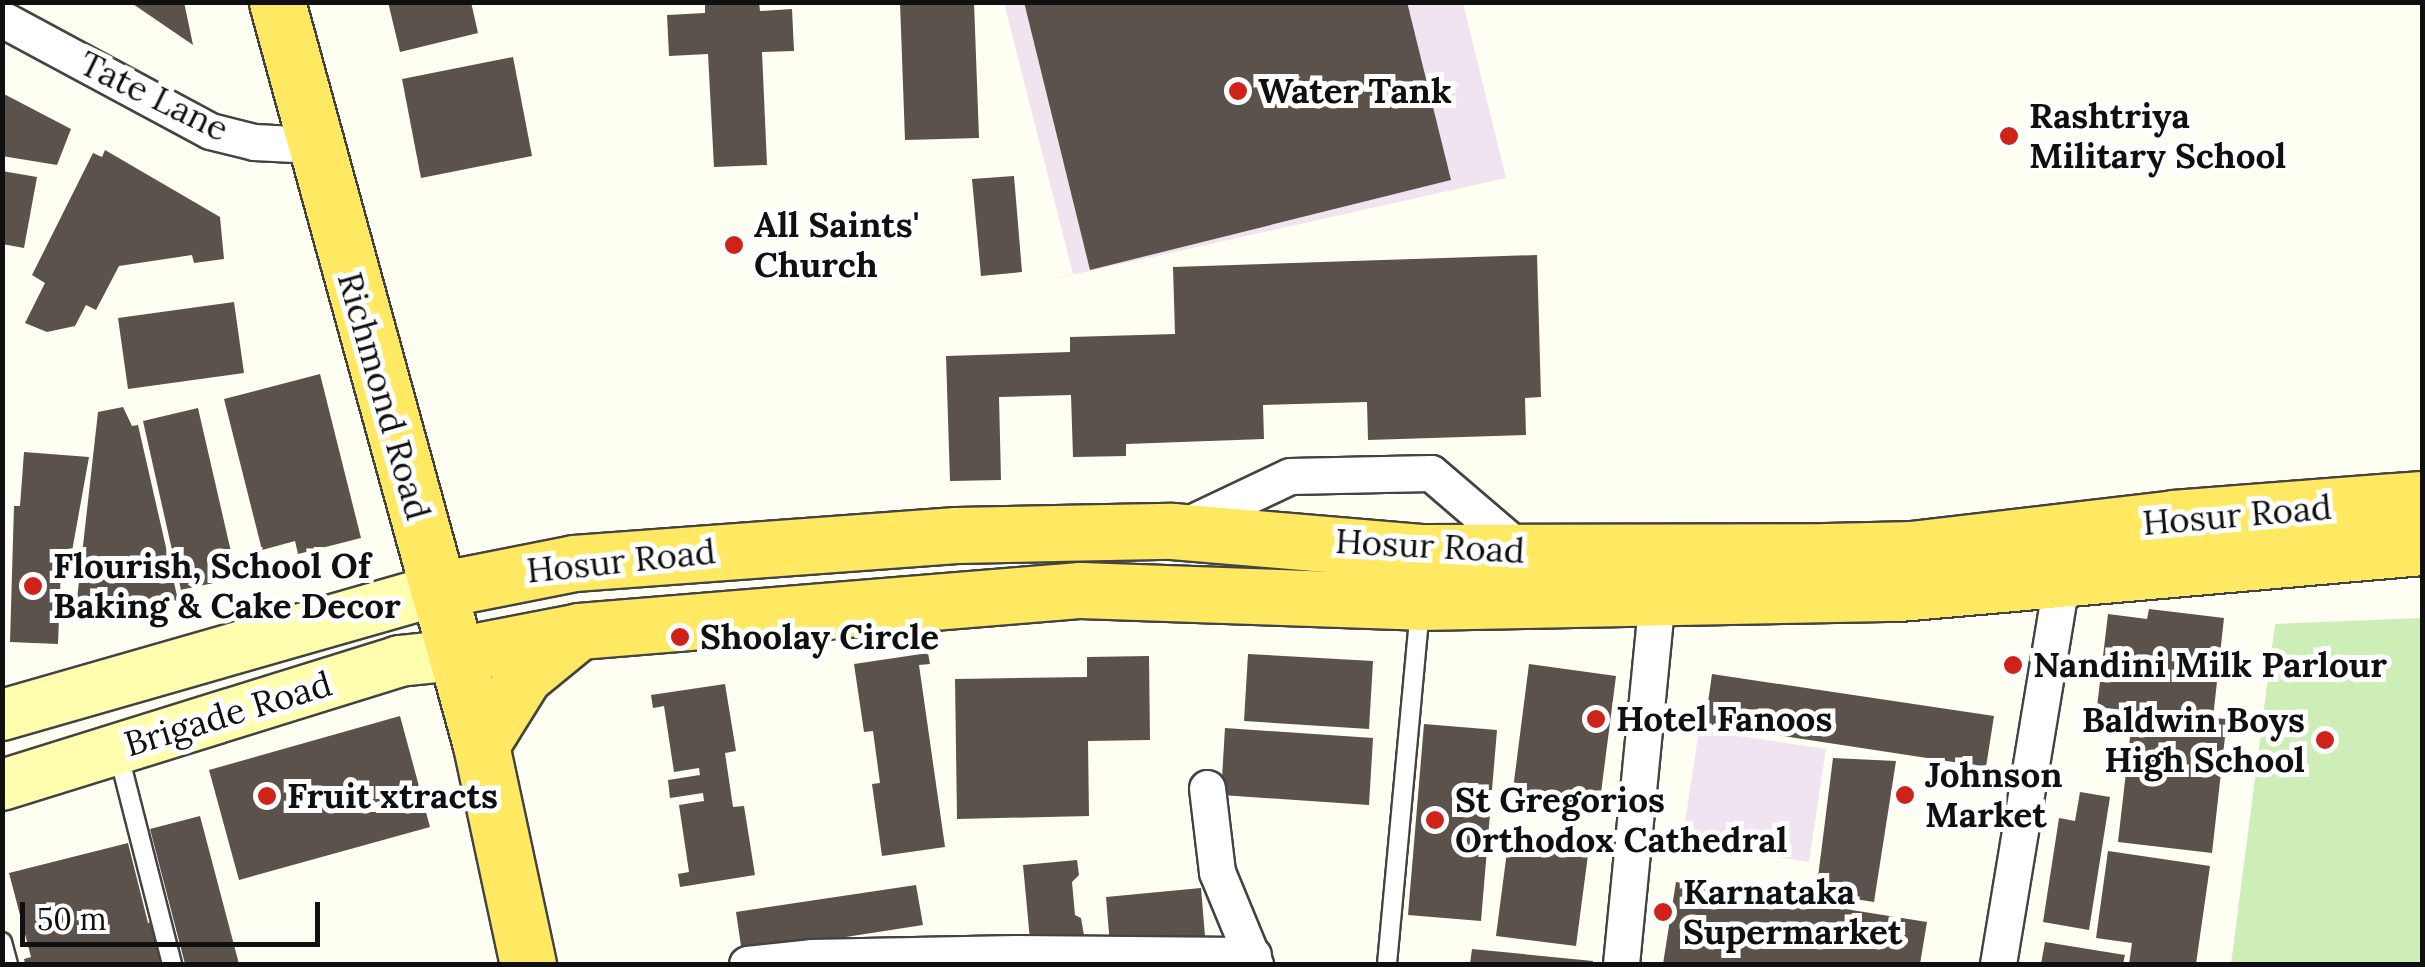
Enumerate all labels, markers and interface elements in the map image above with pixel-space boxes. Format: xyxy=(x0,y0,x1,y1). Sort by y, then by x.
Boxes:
street label: Tate Lane xyxy=(73,42,235,150)
place label: Water Tank xyxy=(1258,70,1452,112)
marker: Water Tank xyxy=(1227,80,1249,102)
place label: Rashtriya Military School xyxy=(2029,95,2286,177)
marker: Rashtriya Military School xyxy=(1998,125,2020,147)
place label: All Saints' Church xyxy=(754,204,919,286)
marker: All Saints' Church xyxy=(723,234,745,256)
street label: Richmond Road xyxy=(329,267,439,525)
street label: Hosur Road xyxy=(2141,486,2333,544)
street label: Hosur Road xyxy=(1334,520,1526,572)
street label: Hosur Road xyxy=(524,530,718,592)
place label: Flourish, School Of Baking & Cake Decor xyxy=(53,545,401,627)
marker: Flourish, School Of Baking & Cake Decor xyxy=(22,575,44,597)
place label: Shoolay Circle xyxy=(700,616,939,658)
marker: Shoolay Circle xyxy=(669,626,691,648)
place label: Nandini Milk Parlour xyxy=(2033,644,2387,686)
marker: Nandini Milk Parlour xyxy=(2002,654,2024,676)
street label: Brigade Road xyxy=(119,663,337,765)
place label: Hotel Fanoos xyxy=(1616,698,1832,740)
place label: Baldwin Boys High School xyxy=(2082,699,2305,781)
marker: Hotel Fanoos xyxy=(1585,708,1607,730)
marker: Baldwin Boys High School xyxy=(2314,729,2336,751)
place label: Johnson Market xyxy=(1925,754,2063,836)
place label: Fruit xtracts xyxy=(287,775,498,817)
place label: St Gregorios Orthodox Cathedral xyxy=(1455,779,1788,861)
marker: Johnson Market xyxy=(1894,784,1916,806)
marker: Fruit xtracts xyxy=(256,785,278,807)
marker: St Gregorios Orthodox Cathedral xyxy=(1424,809,1446,831)
place label: Karnataka Supermarket xyxy=(1683,871,1902,953)
scale bar xyxy=(25,882,325,944)
text: 50 m xyxy=(37,900,107,938)
marker: Karnataka Supermarket xyxy=(1652,901,1674,923)

